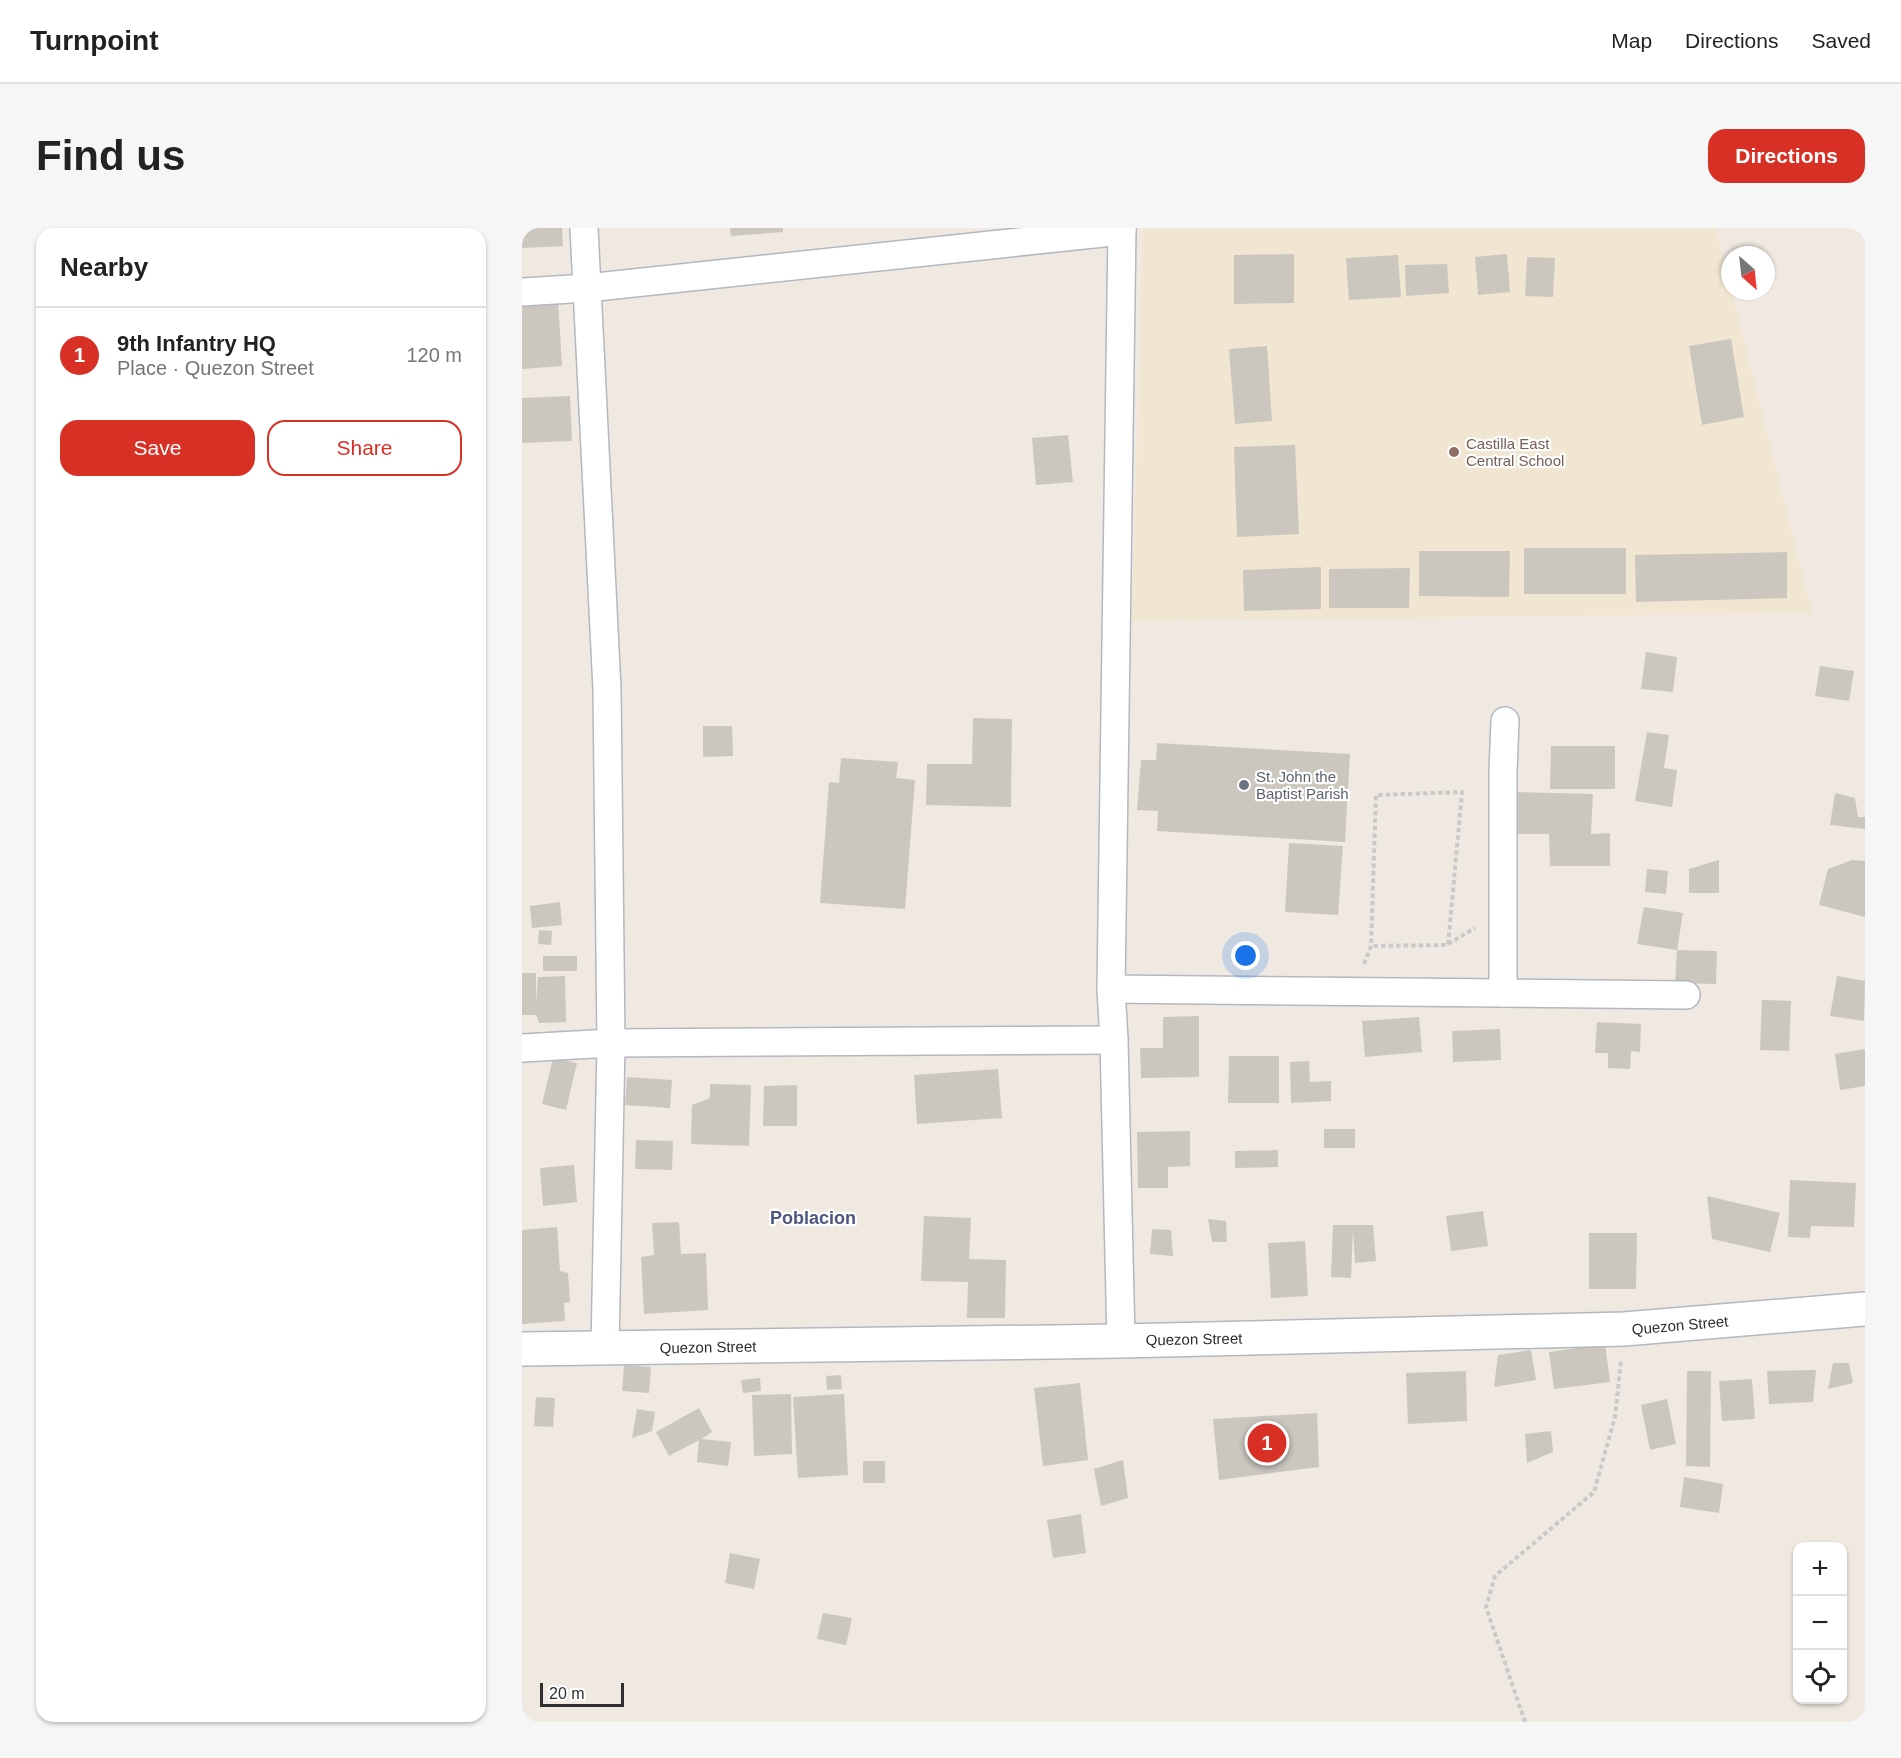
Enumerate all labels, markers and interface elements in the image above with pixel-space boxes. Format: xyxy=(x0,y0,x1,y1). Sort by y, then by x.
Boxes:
text: Turnpoint xyxy=(30,25,159,56)
text: Map xyxy=(1611,29,1652,52)
text: Directions xyxy=(1685,29,1778,52)
text: Saved xyxy=(1811,29,1871,52)
button: Directions xyxy=(1708,129,1865,183)
text: Find us xyxy=(36,132,185,179)
north arrow xyxy=(1721,246,1775,300)
text: Nearby xyxy=(60,252,148,282)
text: 9th Infantry HQ xyxy=(117,331,276,356)
text: 1 xyxy=(74,344,85,366)
text: 120 m xyxy=(406,344,462,366)
text: Place · Quezon Street xyxy=(117,357,314,379)
button: Save xyxy=(60,420,255,476)
button: Share xyxy=(267,420,462,476)
place label: Castilla East Central School xyxy=(1466,435,1564,469)
marker: Castilla East Central School xyxy=(1447,445,1461,459)
place label: St. John the Baptist Parish xyxy=(1256,768,1349,802)
marker: St. John the Baptist Parish xyxy=(1237,778,1251,792)
your location xyxy=(1231,941,1260,970)
district label: Poblacion xyxy=(770,1208,856,1228)
street label: Quezon Street xyxy=(1631,1312,1730,1338)
street label: Quezon Street xyxy=(1145,1330,1243,1348)
street label: Quezon Street xyxy=(659,1338,757,1356)
pin: 1 xyxy=(1248,1420,1286,1466)
map controls xyxy=(1793,1542,1847,1704)
button: + xyxy=(1793,1542,1847,1596)
button: − xyxy=(1793,1596,1847,1650)
button: locate xyxy=(1793,1650,1847,1704)
scale bar xyxy=(540,1680,624,1708)
text: 20 m xyxy=(549,1685,585,1702)

